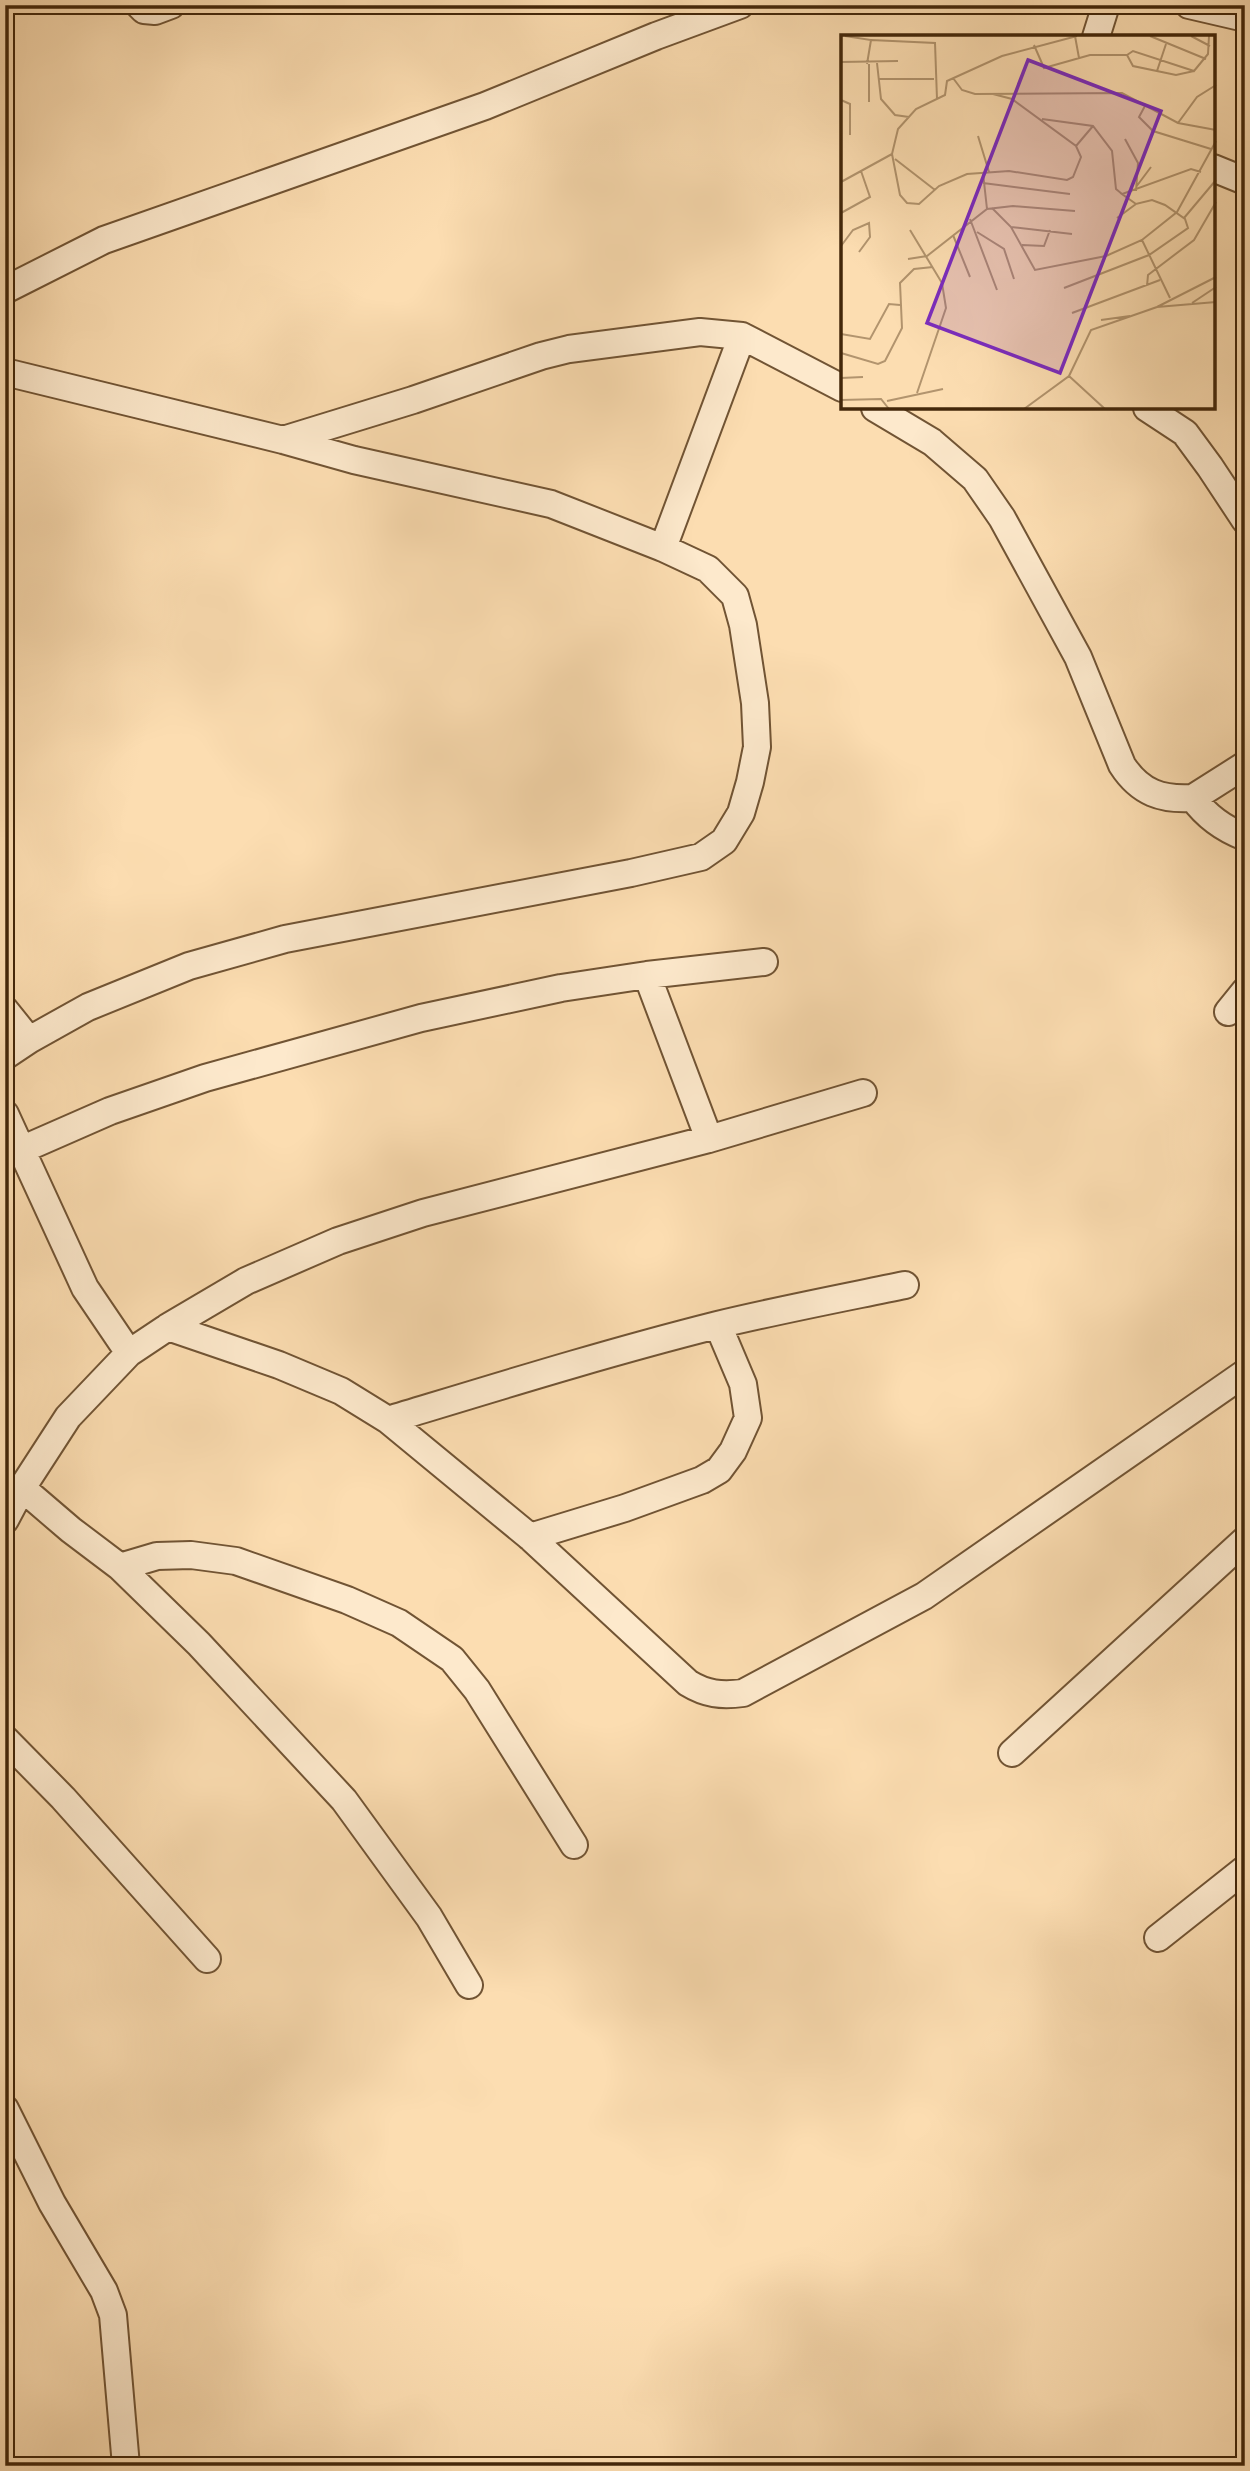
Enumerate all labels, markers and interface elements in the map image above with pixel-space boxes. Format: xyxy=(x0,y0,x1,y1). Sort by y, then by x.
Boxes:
inset map xyxy=(841,35,1215,410)

